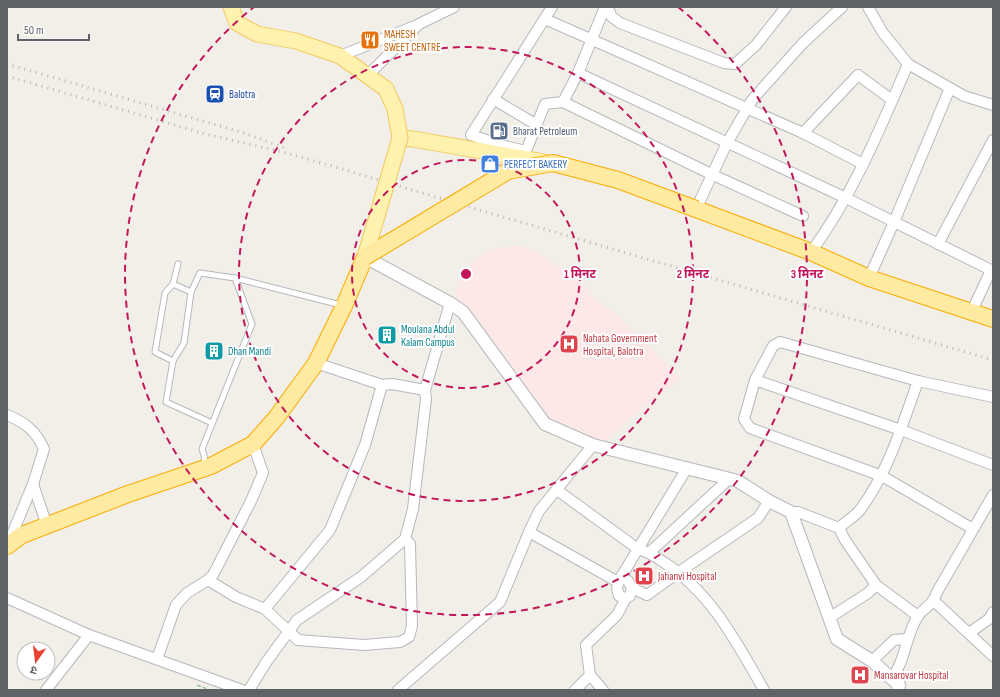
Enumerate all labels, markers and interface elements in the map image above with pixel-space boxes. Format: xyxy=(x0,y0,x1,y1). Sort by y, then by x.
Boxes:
scale bar xyxy=(18,16,89,42)
text: 50 m xyxy=(24,23,44,38)
place label: MAHESH SWEET CENTRE xyxy=(384,28,441,54)
restaurant icon: MAHESH SWEET CENTRE xyxy=(359,29,381,51)
station icon: Balotra xyxy=(204,83,226,105)
place label: Balotra xyxy=(229,88,255,101)
fuel station icon: Bharat Petroleum xyxy=(488,120,510,142)
place label: Bharat Petroleum xyxy=(513,125,577,138)
shop icon: PERFECT BAKERY xyxy=(479,153,501,175)
place label: PERFECT BAKERY xyxy=(504,158,567,171)
text: 1 मिनट xyxy=(564,266,596,282)
text: 2 मिनट xyxy=(677,266,710,282)
text: 3 मिनट xyxy=(791,266,824,282)
centre of rings xyxy=(459,267,473,281)
place label: Moulana Abdul Kalam Campus xyxy=(401,323,455,349)
building icon: Moulana Abdul Kalam Campus xyxy=(376,324,398,346)
place label: Nahata Government Hospital, Balotra xyxy=(583,332,658,358)
hospital icon: Nahata Government Hospital, Balotra xyxy=(558,333,580,355)
building icon: Dhan Mandi xyxy=(203,340,225,362)
place label: Dhan Mandi xyxy=(228,345,271,358)
hospital icon: Jahanvi Hospital xyxy=(633,565,655,587)
place label: Jahanvi Hospital xyxy=(657,570,716,583)
north arrow xyxy=(16,641,56,681)
text: उ xyxy=(28,663,38,677)
hospital icon: Mansarovar Hospital xyxy=(849,664,871,686)
place label: Mansarovar Hospital xyxy=(874,669,949,682)

